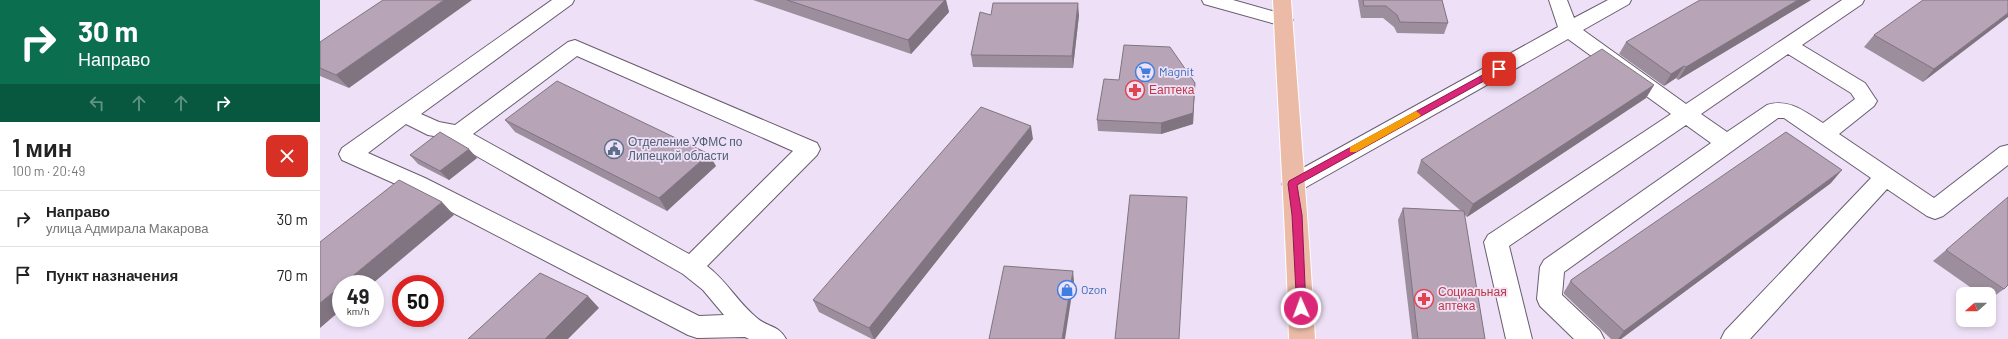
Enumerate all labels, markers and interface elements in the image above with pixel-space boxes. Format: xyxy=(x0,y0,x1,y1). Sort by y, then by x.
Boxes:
text: 30 m xyxy=(78,14,138,48)
icon: right xyxy=(12,16,64,68)
text: Направо xyxy=(78,48,150,70)
pin xyxy=(1482,52,1516,86)
icon: arrive xyxy=(1488,58,1510,80)
supermarket icon: Magnit xyxy=(1134,61,1156,83)
place label: Magnit xyxy=(1159,64,1194,78)
pharmacy icon: Еаптека xyxy=(1124,79,1146,101)
place label: Еаптека xyxy=(1149,82,1195,96)
icon: left xyxy=(86,92,108,114)
icon: ahead xyxy=(128,92,150,114)
icon: ahead xyxy=(170,92,192,114)
icon: right xyxy=(212,92,234,114)
text: 1 мин xyxy=(12,133,72,162)
place label: Отделение УФМС по Липецкой области xyxy=(628,134,743,163)
button: close xyxy=(266,135,308,177)
public building icon: Отделение УФМС по Липецкой области xyxy=(603,138,625,160)
text: 100 m · 20:49 xyxy=(12,163,85,179)
text: Направо xyxy=(46,202,110,220)
icon: right xyxy=(12,208,34,230)
text: 30 m xyxy=(276,210,308,228)
text: улица Адмирала Макарова xyxy=(46,220,209,236)
icon: arrive xyxy=(12,264,34,286)
text: Пункт назначения xyxy=(46,266,178,284)
text: 70 m xyxy=(277,266,308,284)
speed limit sign: 50 xyxy=(392,275,444,327)
shop icon: Ozon xyxy=(1056,279,1078,301)
place label: Ozon xyxy=(1081,282,1107,296)
text: 49 xyxy=(347,284,369,308)
place label: Социальная аптека xyxy=(1438,284,1507,312)
position arrow xyxy=(1280,287,1322,329)
north arrow xyxy=(1956,287,1996,327)
map controls xyxy=(1956,287,1996,327)
pharmacy icon: Социальная аптека xyxy=(1413,288,1435,310)
text: km/h xyxy=(347,305,369,317)

